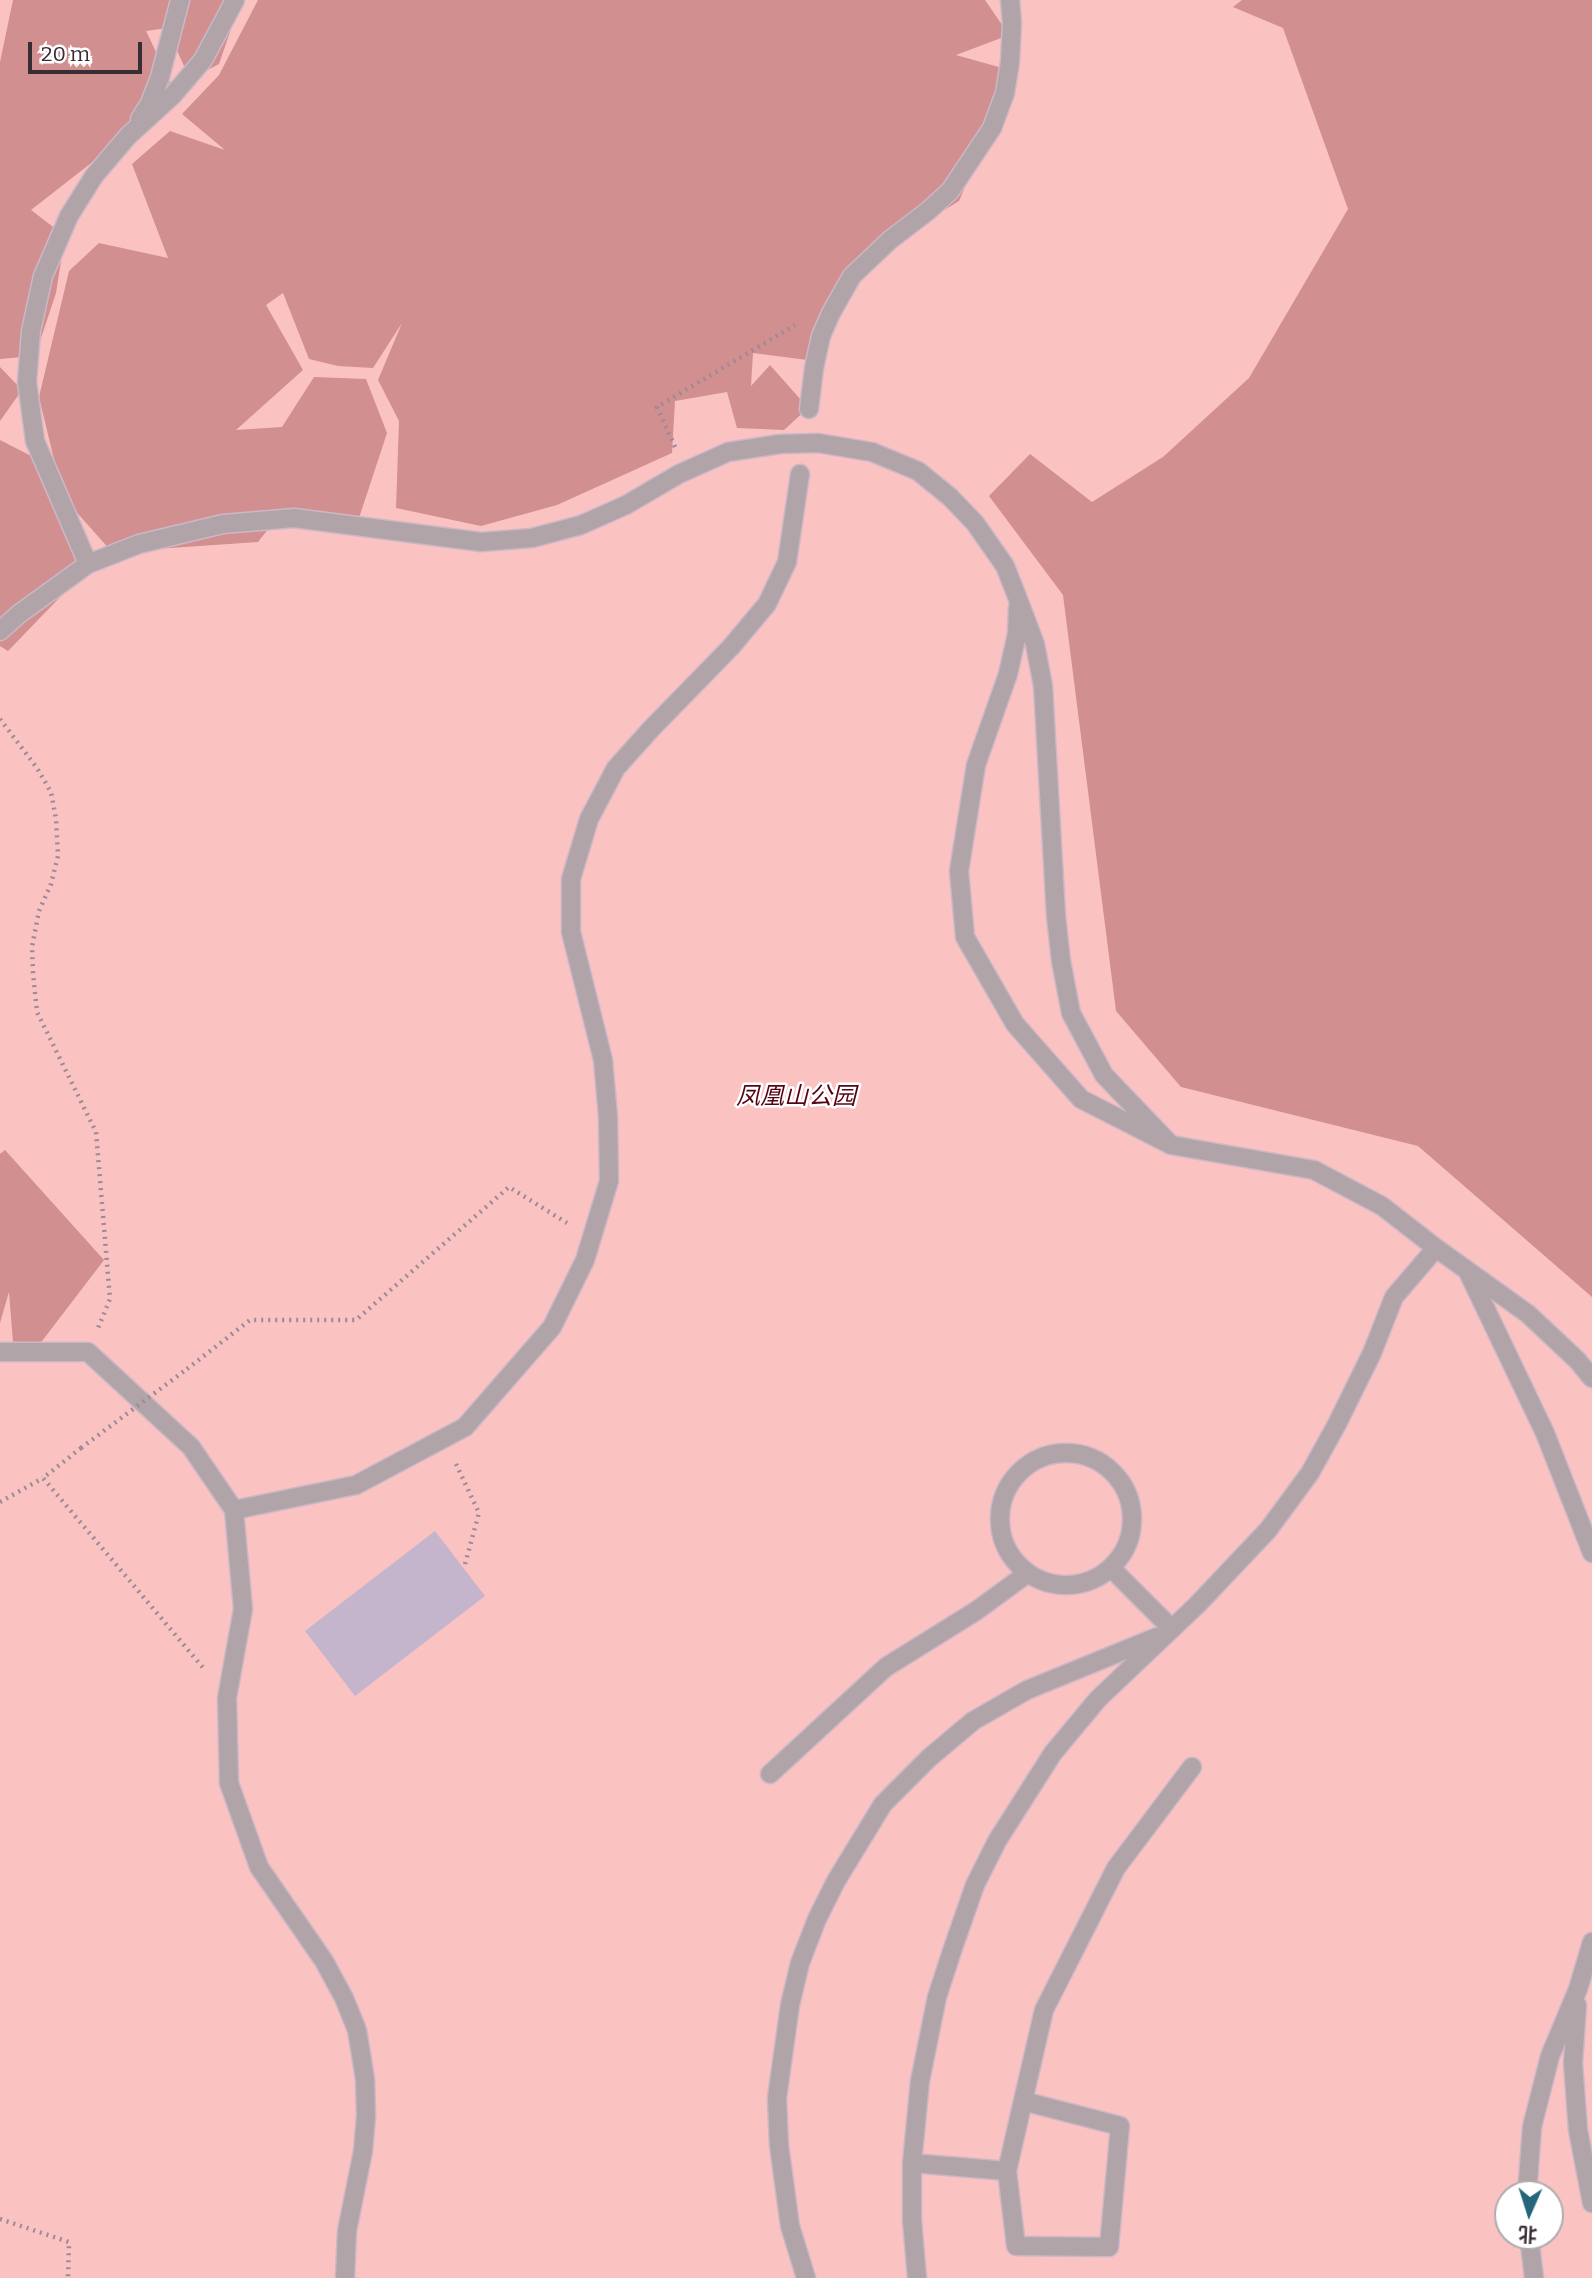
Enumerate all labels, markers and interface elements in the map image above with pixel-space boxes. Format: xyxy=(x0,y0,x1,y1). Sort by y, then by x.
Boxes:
scale bar xyxy=(32,28,145,72)
text: 20 m xyxy=(41,41,90,67)
park label: 凤凰山公园 xyxy=(736,1083,856,1111)
north arrow xyxy=(1494,2180,1564,2250)
text: 北 xyxy=(1518,2222,1538,2246)

